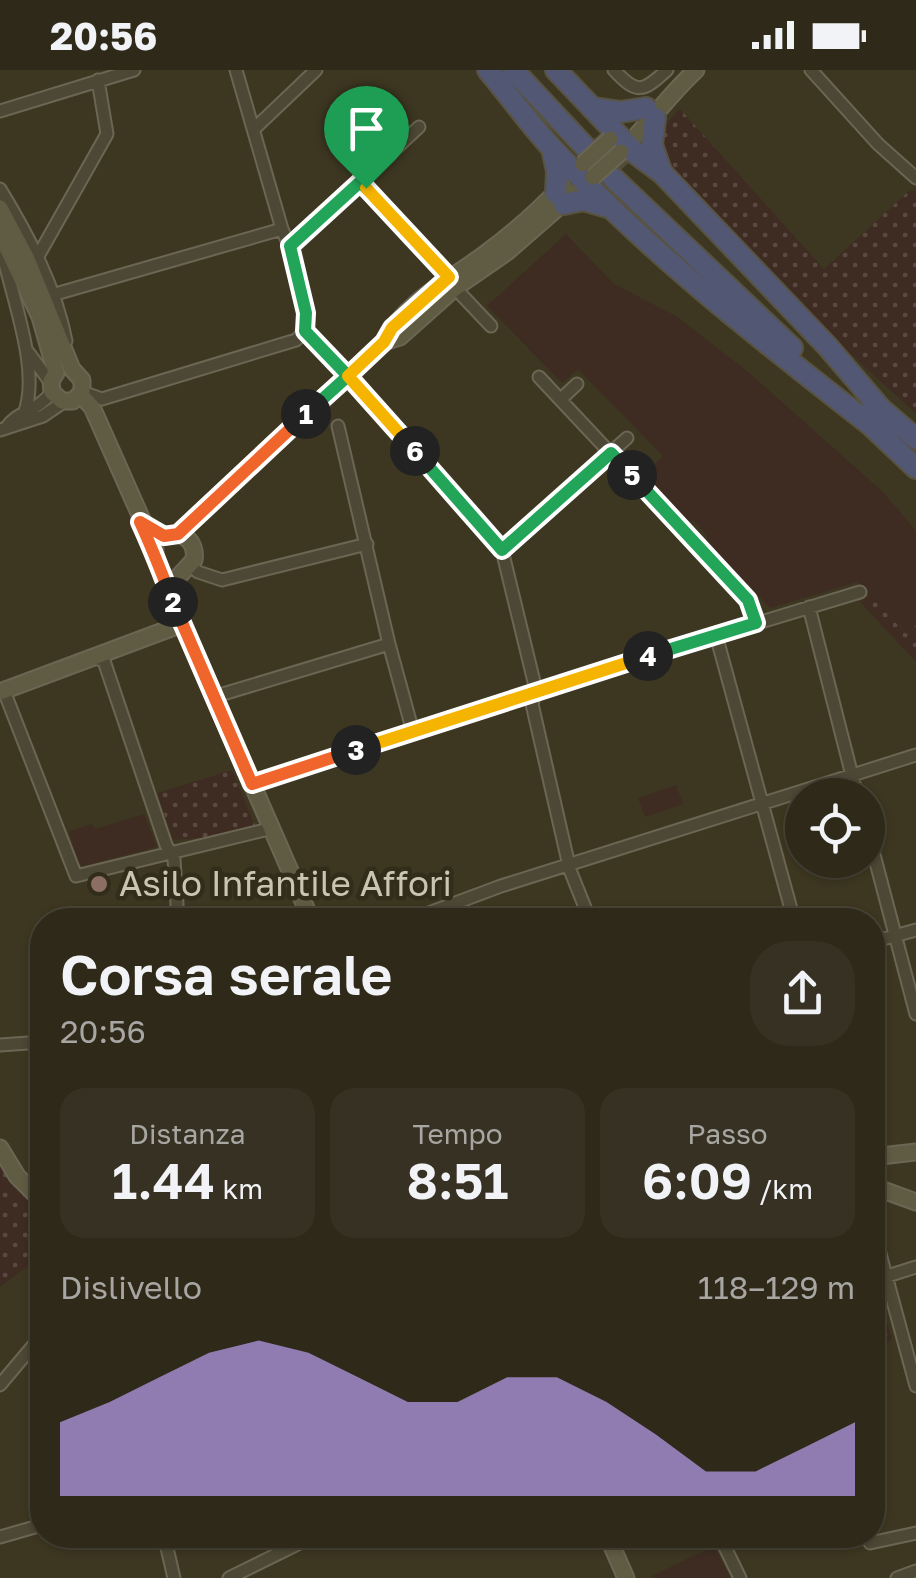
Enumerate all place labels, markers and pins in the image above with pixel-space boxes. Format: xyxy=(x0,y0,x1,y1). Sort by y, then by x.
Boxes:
pin xyxy=(324,86,409,189)
pin: 1 xyxy=(281,389,331,439)
pin: 6 xyxy=(390,426,440,476)
pin: 5 xyxy=(607,450,657,500)
pin: 2 xyxy=(148,577,198,627)
pin: 4 xyxy=(623,631,673,681)
pin: 3 xyxy=(331,725,381,775)
place label: Asilo Infantile Affori xyxy=(119,862,452,904)
marker: Asilo Infantile Affori xyxy=(88,873,110,895)

